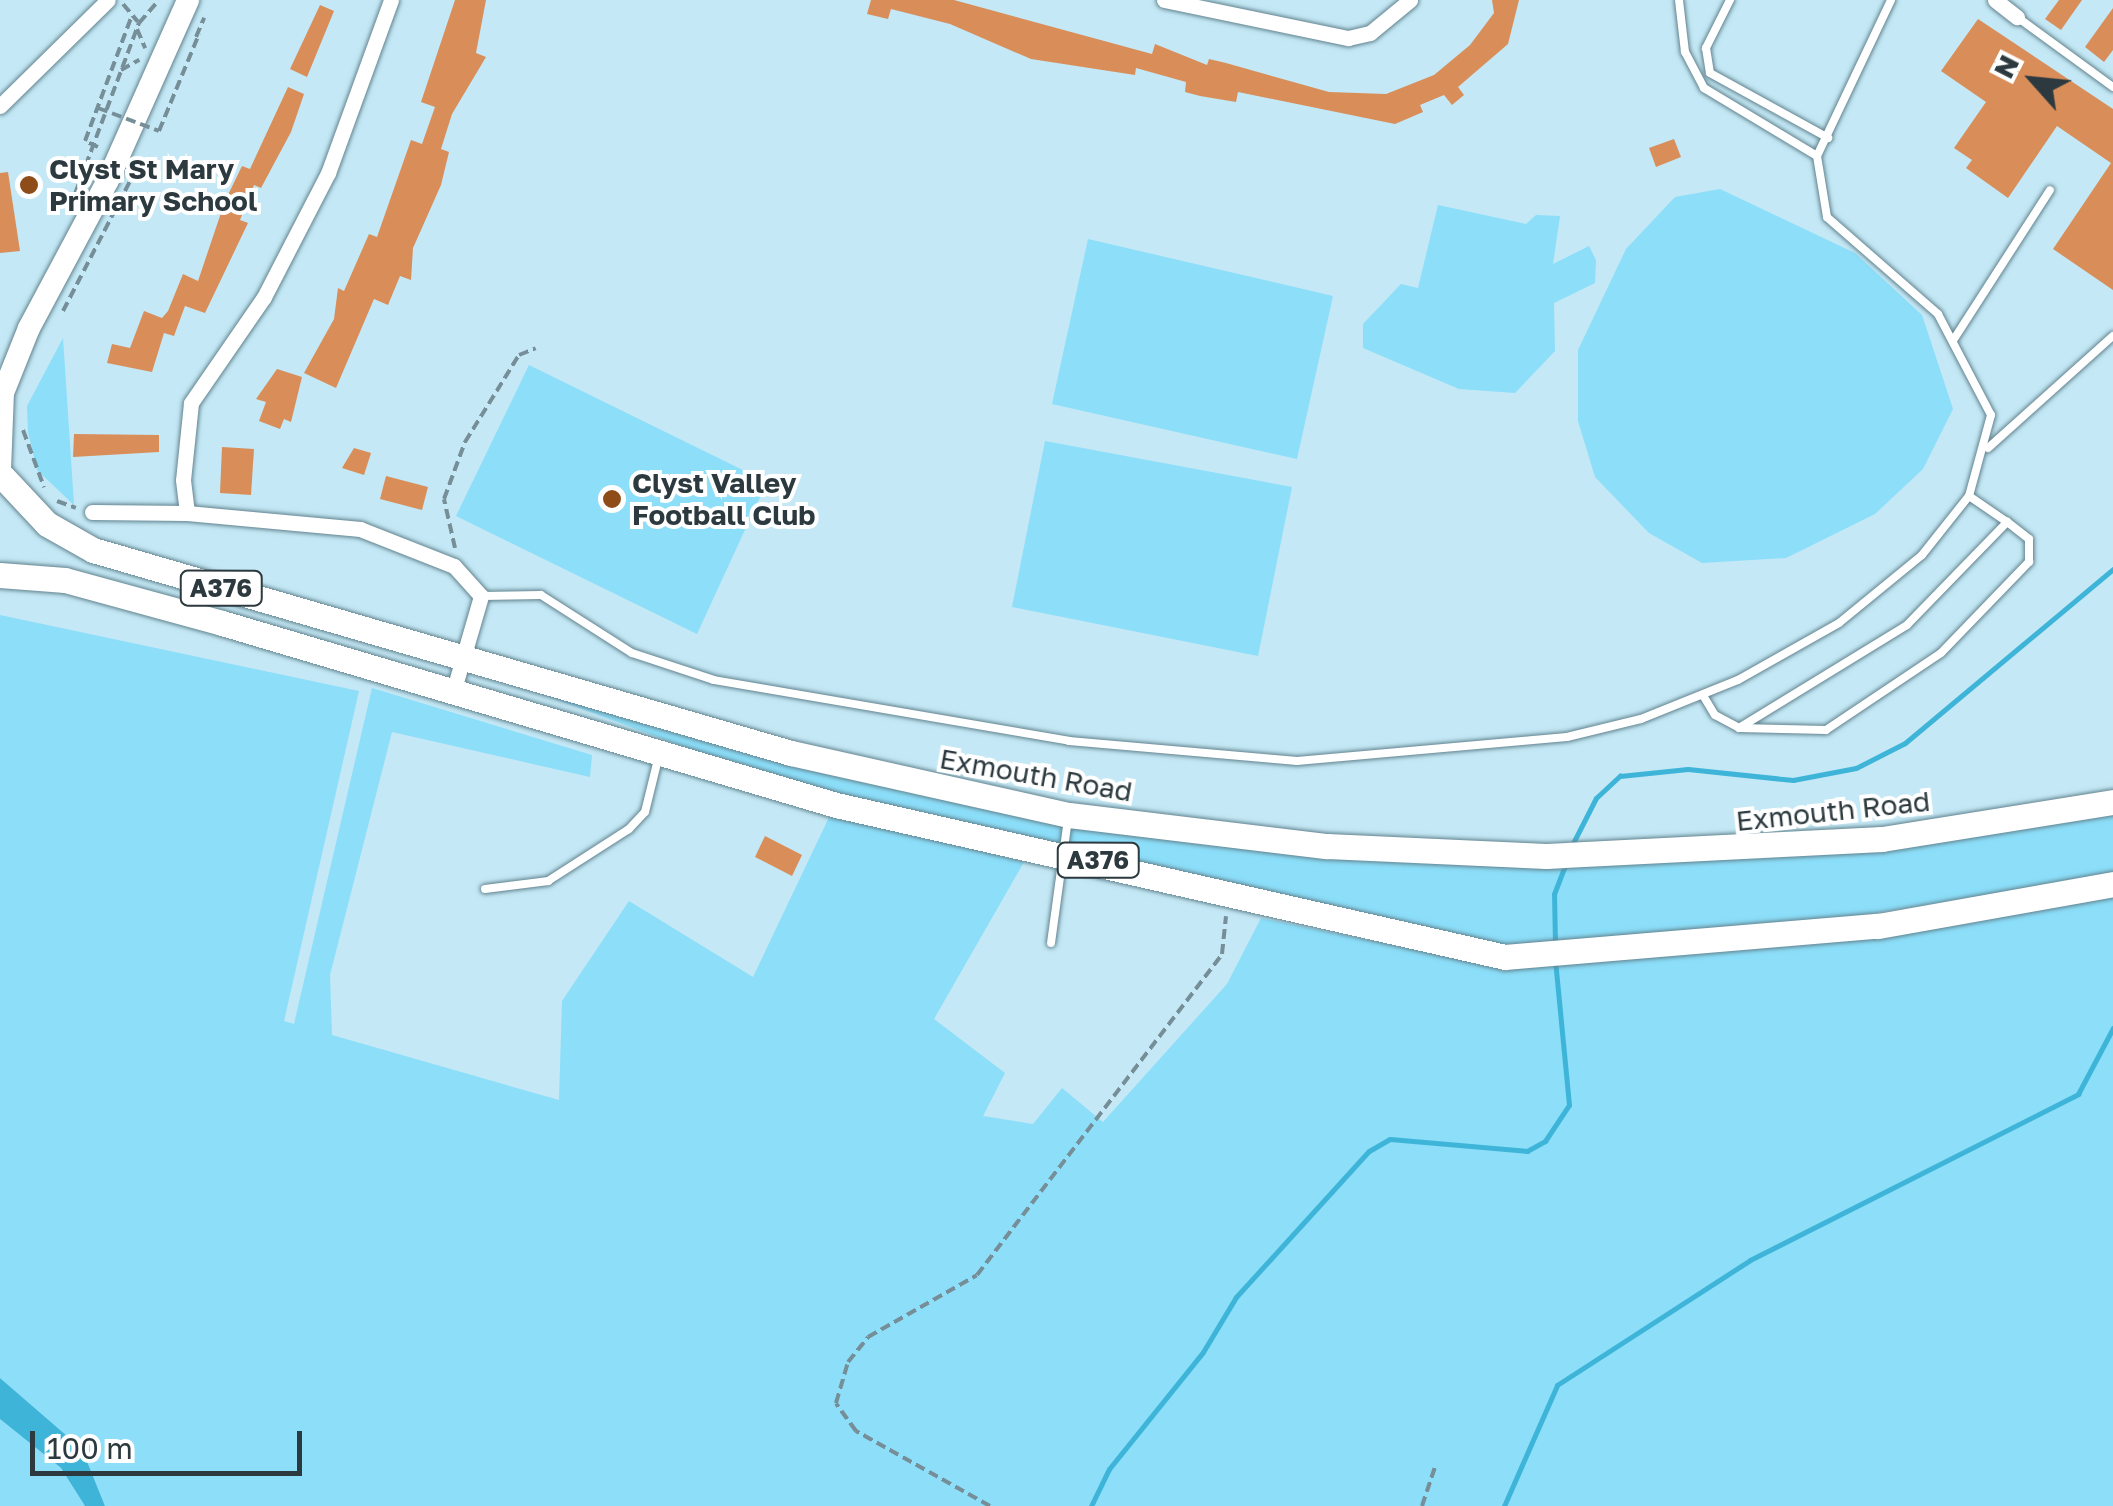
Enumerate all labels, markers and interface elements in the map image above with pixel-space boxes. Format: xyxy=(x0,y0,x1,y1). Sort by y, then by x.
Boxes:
north arrow xyxy=(1983,30,2083,130)
text: N xyxy=(1986,49,2025,83)
place label: Clyst St Mary Primary School xyxy=(49,152,257,218)
marker: Clyst St Mary Primary School xyxy=(18,174,40,196)
place label: Clyst Valley Football Club xyxy=(632,466,815,532)
marker: Clyst Valley Football Club xyxy=(601,488,623,510)
road number: A376 xyxy=(178,568,264,608)
street label: Exmouth Road xyxy=(937,742,1135,808)
street label: Exmouth Road xyxy=(1734,784,1932,838)
road number: A376 xyxy=(1056,840,1140,880)
scale bar xyxy=(35,1411,308,1473)
text: 100 m xyxy=(47,1430,133,1466)

